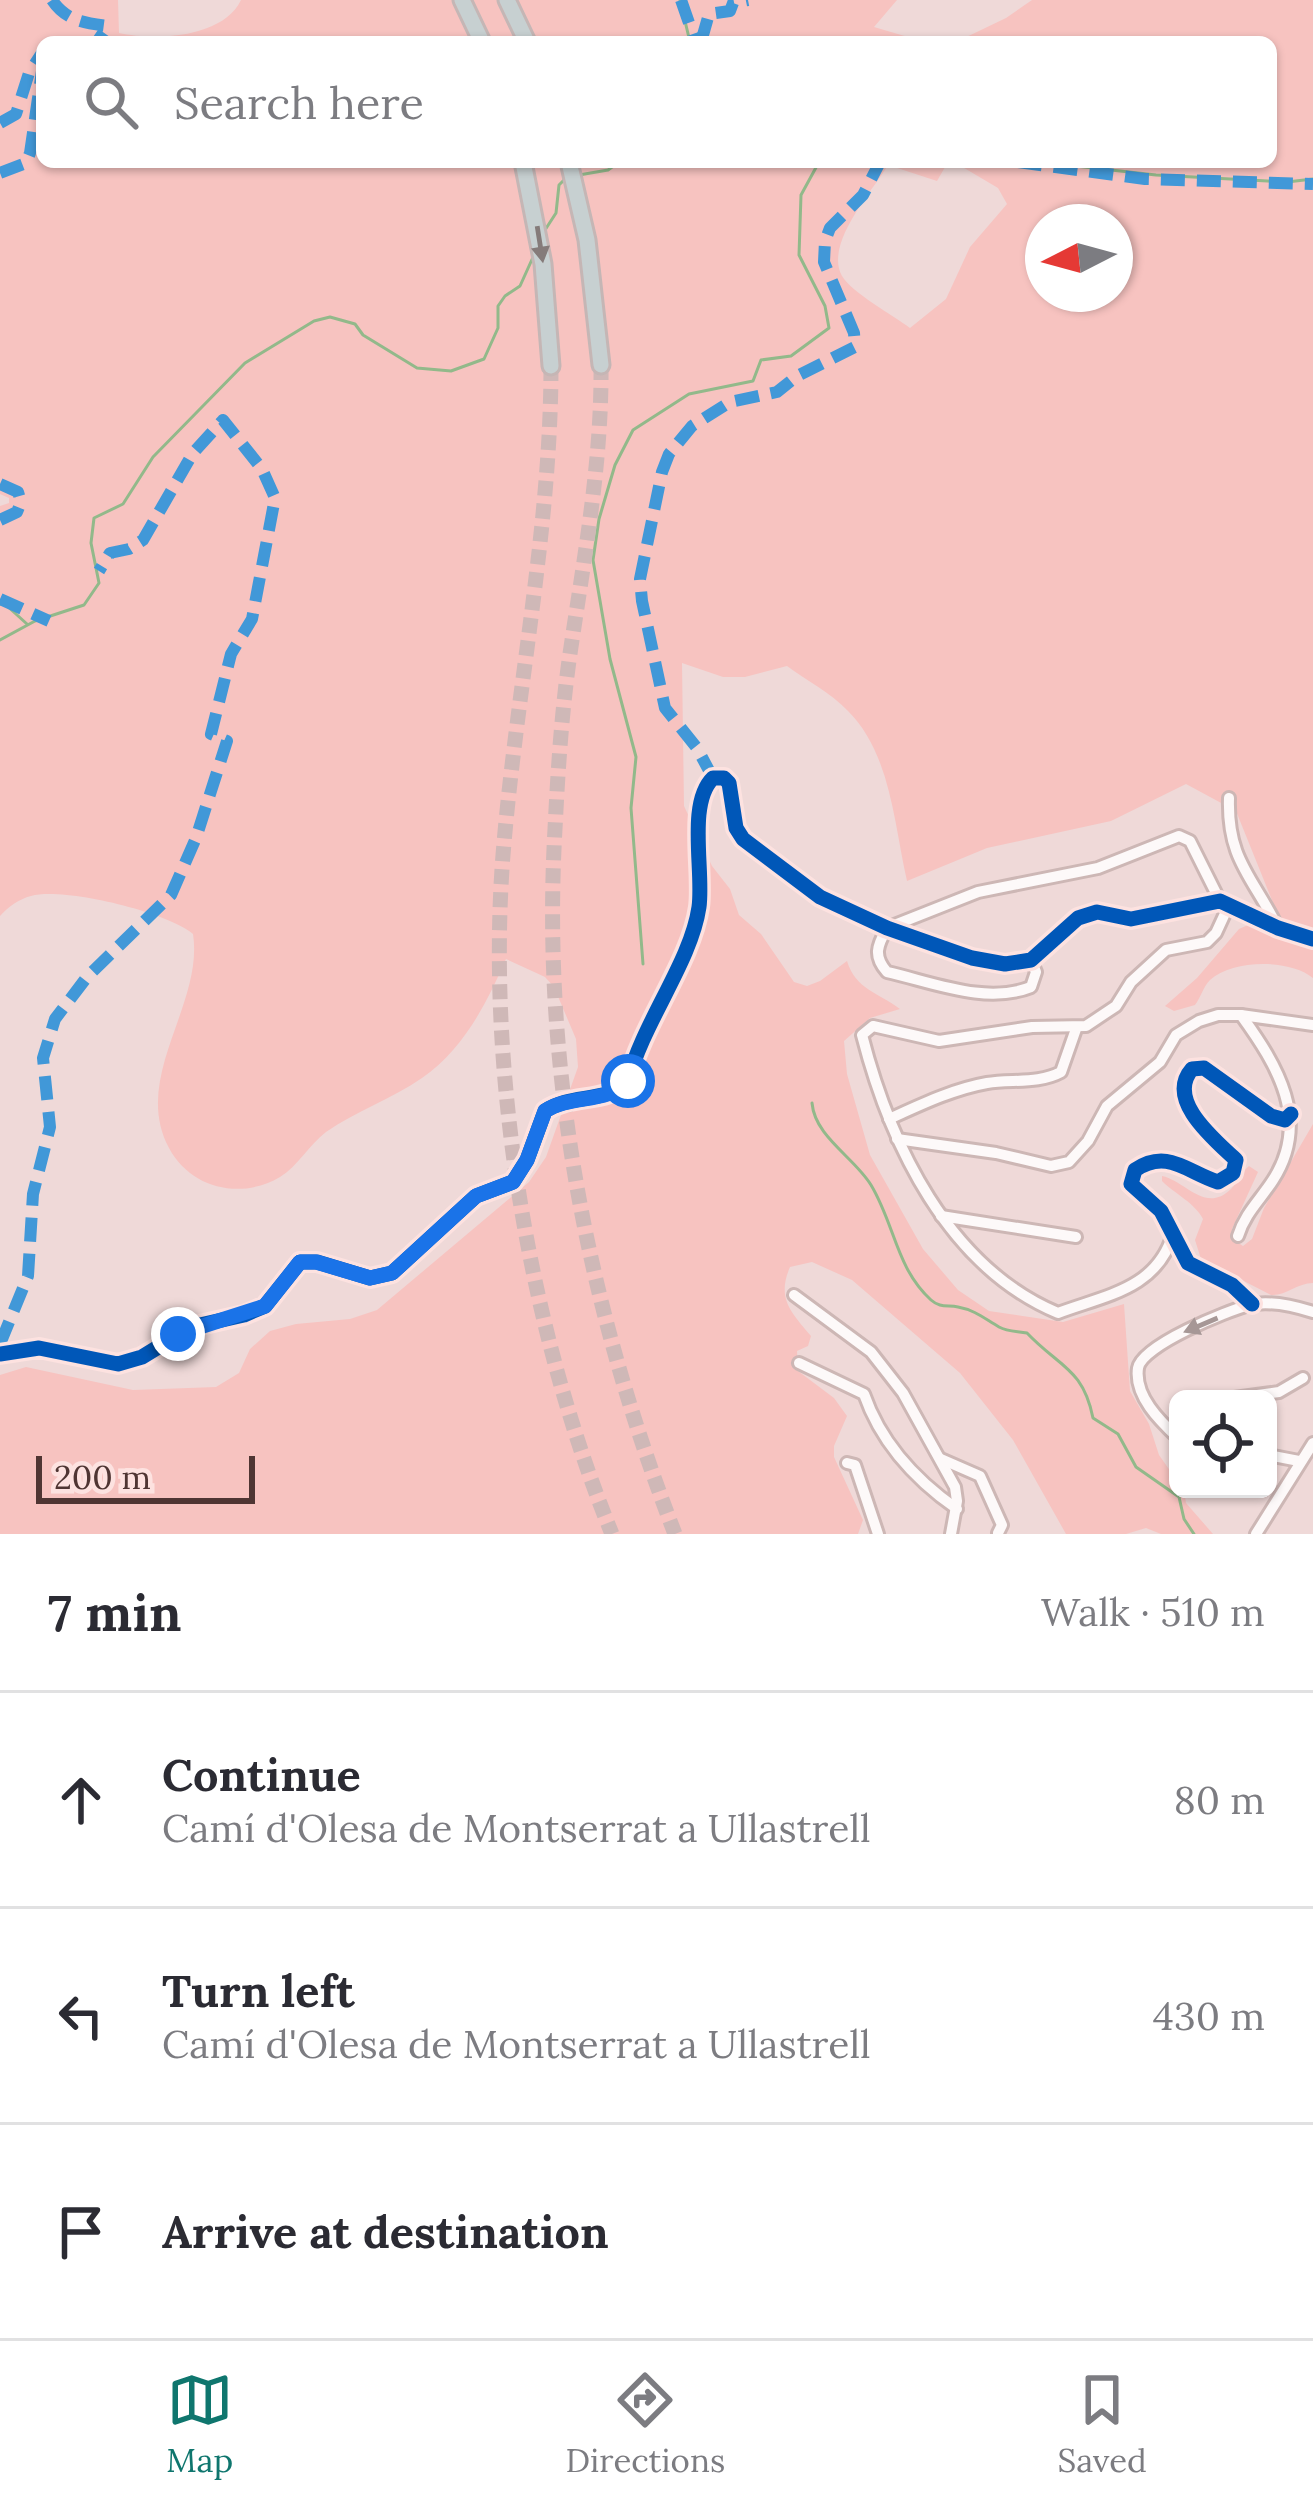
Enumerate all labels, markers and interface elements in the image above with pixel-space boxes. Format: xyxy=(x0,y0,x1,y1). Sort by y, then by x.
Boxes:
search box xyxy=(36,36,1277,168)
icon: search xyxy=(78,69,144,135)
text: Search here xyxy=(174,74,424,131)
north arrow xyxy=(1025,204,1133,312)
one-way arrow xyxy=(531,226,550,263)
route start xyxy=(601,1054,655,1108)
route end xyxy=(151,1307,205,1361)
one-way arrow xyxy=(1183,1316,1219,1335)
map controls xyxy=(1169,1390,1277,1498)
button: locate xyxy=(1169,1390,1277,1498)
scale bar xyxy=(36,1450,255,1503)
text: 200 m xyxy=(54,1456,151,1498)
text: 7 min xyxy=(48,1580,181,1645)
text: Walk · 510 m xyxy=(1041,1587,1265,1637)
text: Continue xyxy=(162,1746,361,1803)
icon: ahead xyxy=(48,1767,114,1833)
text: 80 m xyxy=(1174,1775,1265,1825)
text: Camí d'Olesa de Montserrat a Ullastrell xyxy=(162,1803,871,1853)
text: Turn left xyxy=(162,1962,355,2019)
icon: left xyxy=(48,1983,114,2049)
text: 430 m xyxy=(1153,1991,1265,2041)
text: Camí d'Olesa de Montserrat a Ullastrell xyxy=(162,2019,871,2069)
icon: arrive xyxy=(48,2199,114,2265)
text: Arrive at destination xyxy=(162,2203,609,2260)
tab: Map xyxy=(166,2367,233,2481)
tab: Directions xyxy=(566,2367,725,2481)
tab: Saved xyxy=(1058,2367,1147,2481)

